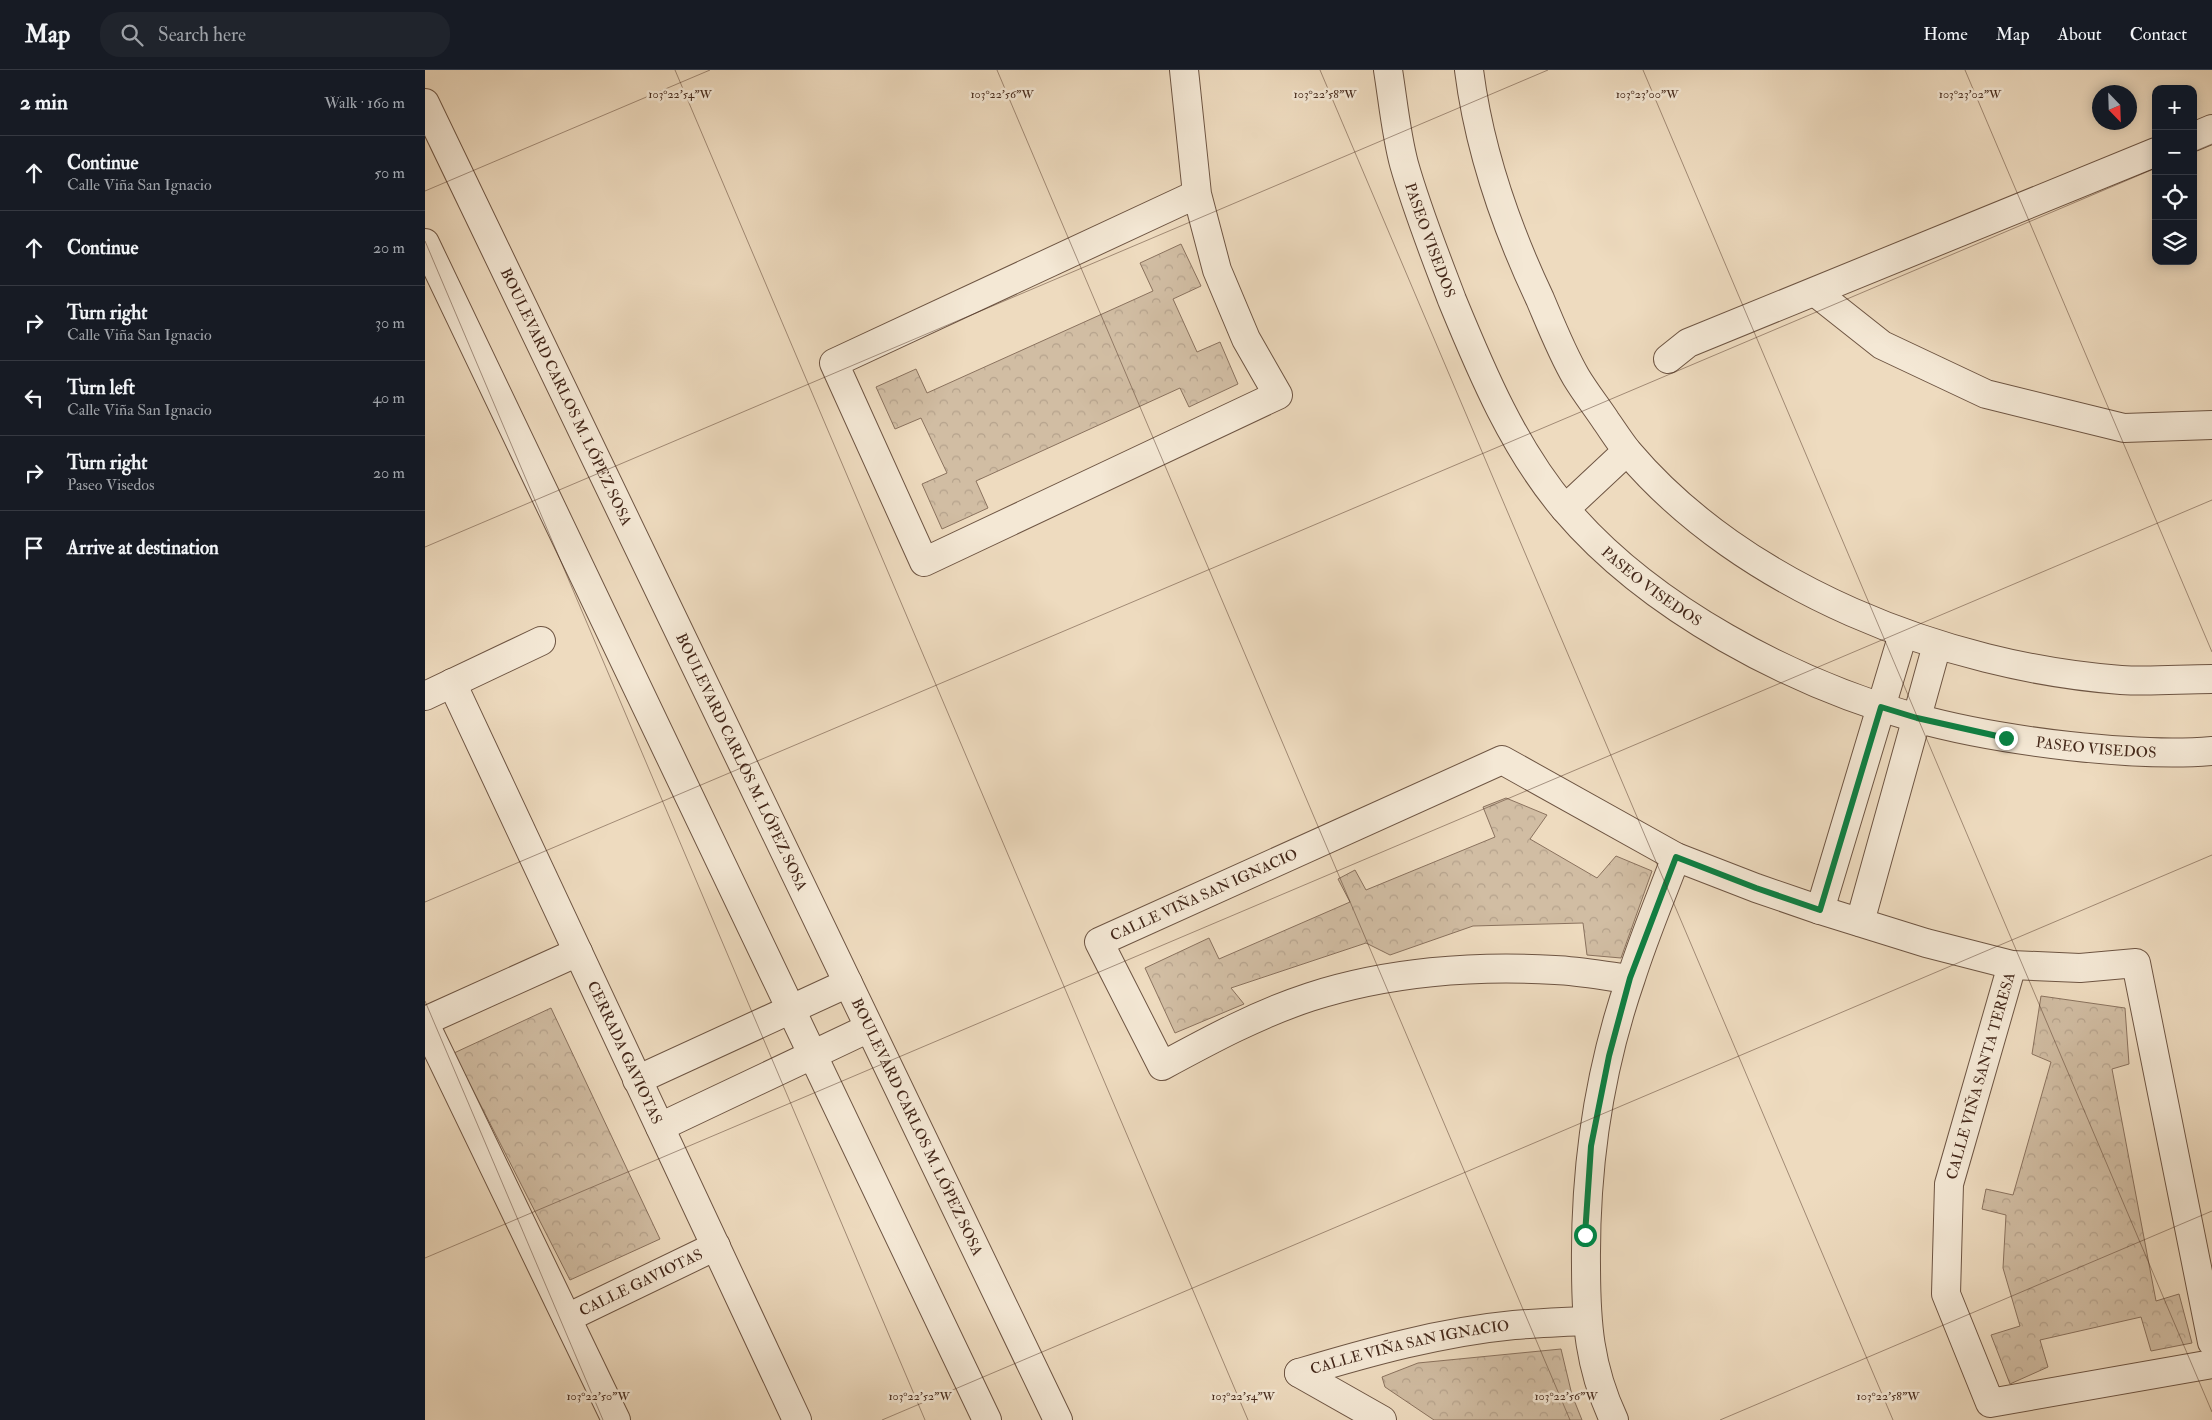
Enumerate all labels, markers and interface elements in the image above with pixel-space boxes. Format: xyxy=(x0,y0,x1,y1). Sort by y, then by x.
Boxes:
search box xyxy=(100,12,450,57)
text: Map xyxy=(25,19,70,50)
icon: search xyxy=(118,21,146,49)
text: Search here xyxy=(158,23,246,47)
text: Home xyxy=(1923,23,1968,46)
text: Map xyxy=(1996,23,2030,46)
text: About xyxy=(2058,23,2102,46)
text: Contact xyxy=(2130,23,2187,46)
north arrow xyxy=(2092,85,2137,130)
map controls xyxy=(2152,85,2197,265)
button: + xyxy=(2152,85,2197,130)
text: 103°22'54"W xyxy=(648,87,712,102)
text: 103°22'56"W xyxy=(970,87,1034,102)
text: 103°22'58"W xyxy=(1294,87,1357,102)
text: 103°23'00"W xyxy=(1616,87,1679,102)
text: 103°23'02"W xyxy=(1939,87,2002,102)
text: 2 min xyxy=(20,89,68,116)
text: Walk · 160 m xyxy=(324,93,405,113)
button: − xyxy=(2152,130,2197,175)
text: Continue xyxy=(67,151,138,175)
icon: ahead xyxy=(20,159,48,187)
text: 50 m xyxy=(374,163,405,183)
text: Calle Viña San Ignacio xyxy=(67,175,212,195)
button: locate xyxy=(2152,175,2197,220)
street label: PASEO VISEDOS xyxy=(1401,180,1460,300)
button: layers xyxy=(2152,220,2197,265)
icon: ahead xyxy=(20,234,48,262)
text: Continue xyxy=(67,236,138,260)
text: 20 m xyxy=(373,238,405,258)
street label: BOULEVARD CARLOS M. LÓPEZ SOSA xyxy=(496,265,636,529)
text: Turn right xyxy=(67,301,147,325)
icon: right xyxy=(20,309,48,337)
text: 30 m xyxy=(375,313,405,333)
text: Calle Viña San Ignacio xyxy=(67,325,212,345)
text: Turn left xyxy=(67,376,135,400)
icon: left xyxy=(20,384,48,412)
text: 40 m xyxy=(372,388,405,408)
text: Calle Viña San Ignacio xyxy=(67,400,212,420)
text: Turn right xyxy=(67,451,147,475)
icon: right xyxy=(20,459,48,487)
text: 20 m xyxy=(373,463,405,483)
text: Paseo Visedos xyxy=(67,475,155,495)
icon: arrive xyxy=(20,534,48,562)
text: Arrive at destination xyxy=(67,536,219,560)
street label: PASEO VISEDOS xyxy=(1598,543,1705,631)
street label: BOULEVARD CARLOS M. LÓPEZ SOSA xyxy=(672,630,812,894)
route end xyxy=(1995,727,2018,750)
street label: PASEO VISEDOS xyxy=(2035,732,2157,762)
street label: CALLE VIÑA SAN IGNACIO xyxy=(1107,844,1300,945)
street label: CALLE VIÑA SANTA TERESA xyxy=(1941,969,2020,1182)
street label: CERRADA GAVIOTAS xyxy=(583,978,667,1127)
street label: BOULEVARD CARLOS M. LÓPEZ SOSA xyxy=(847,995,987,1259)
route start xyxy=(1574,1224,1597,1247)
street label: CALLE GAVIOTAS xyxy=(576,1244,706,1320)
street label: CALLE VIÑA SAN IGNACIO xyxy=(1308,1316,1510,1379)
text: 103°22'50"W xyxy=(566,1389,630,1404)
text: 103°22'52"W xyxy=(888,1389,952,1404)
text: 103°22'54"W xyxy=(1211,1389,1275,1404)
text: 103°22'56"W xyxy=(1534,1389,1598,1404)
text: 103°22'58"W xyxy=(1857,1389,1920,1404)

